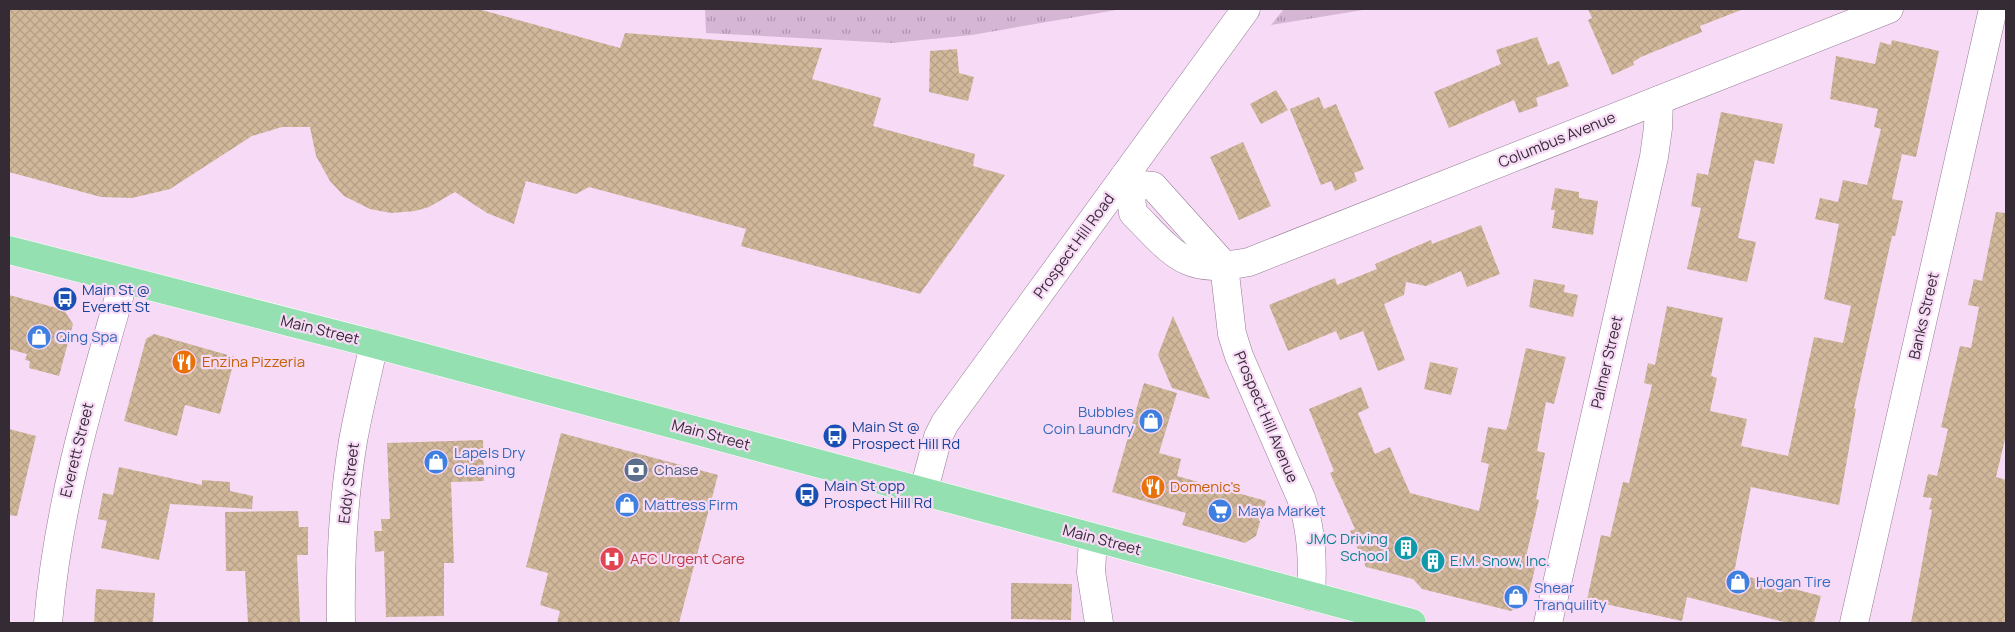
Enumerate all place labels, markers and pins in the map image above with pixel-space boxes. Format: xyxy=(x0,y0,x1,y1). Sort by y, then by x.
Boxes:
place label: Main St @ Everett St xyxy=(82,279,150,317)
bus stop icon: Main St @ Everett St xyxy=(52,286,78,312)
shop icon: Qing Spa xyxy=(26,324,52,350)
place label: Qing Spa xyxy=(56,326,118,347)
restaurant icon: Enzina Pizzeria xyxy=(171,349,197,375)
place label: Enzina Pizzeria xyxy=(202,351,305,372)
place label: Bubbles Coin Laundry xyxy=(1043,401,1134,439)
shop icon: Bubbles Coin Laundry xyxy=(1138,408,1164,434)
place label: Main St @ Prospect Hill Rd xyxy=(852,416,960,454)
bus stop icon: Main St @ Prospect Hill Rd xyxy=(822,423,848,449)
place label: Lapels Dry Cleaning xyxy=(454,442,525,480)
shop icon: Lapels Dry Cleaning xyxy=(423,449,449,475)
bank icon: Chase xyxy=(623,457,649,483)
place label: Chase xyxy=(654,459,699,480)
restaurant icon: Domenic's xyxy=(1140,474,1166,500)
place label: Main St opp Prospect Hill Rd xyxy=(824,475,932,513)
place label: Domenic's xyxy=(1170,476,1241,497)
bus stop icon: Main St opp Prospect Hill Rd xyxy=(794,482,820,508)
shop icon: Mattress Firm xyxy=(614,492,640,518)
place label: Mattress Firm xyxy=(644,494,738,515)
supermarket icon: Maya Market xyxy=(1207,498,1233,524)
place label: Maya Market xyxy=(1238,500,1326,521)
place label: JMC Driving School xyxy=(1307,528,1388,566)
building icon: JMC Driving School xyxy=(1393,535,1419,561)
hospital icon: AFC Urgent Care xyxy=(599,546,625,572)
place label: AFC Urgent Care xyxy=(630,548,745,569)
building icon: E.M. Snow, Inc. xyxy=(1420,548,1446,574)
place label: E.M. Snow, Inc. xyxy=(1450,550,1550,571)
shop icon: Hogan Tire xyxy=(1725,569,1751,595)
place label: Hogan Tire xyxy=(1756,571,1831,592)
place label: Shear Tranquility xyxy=(1534,577,1607,615)
shop icon: Shear Tranquility xyxy=(1503,584,1529,610)

